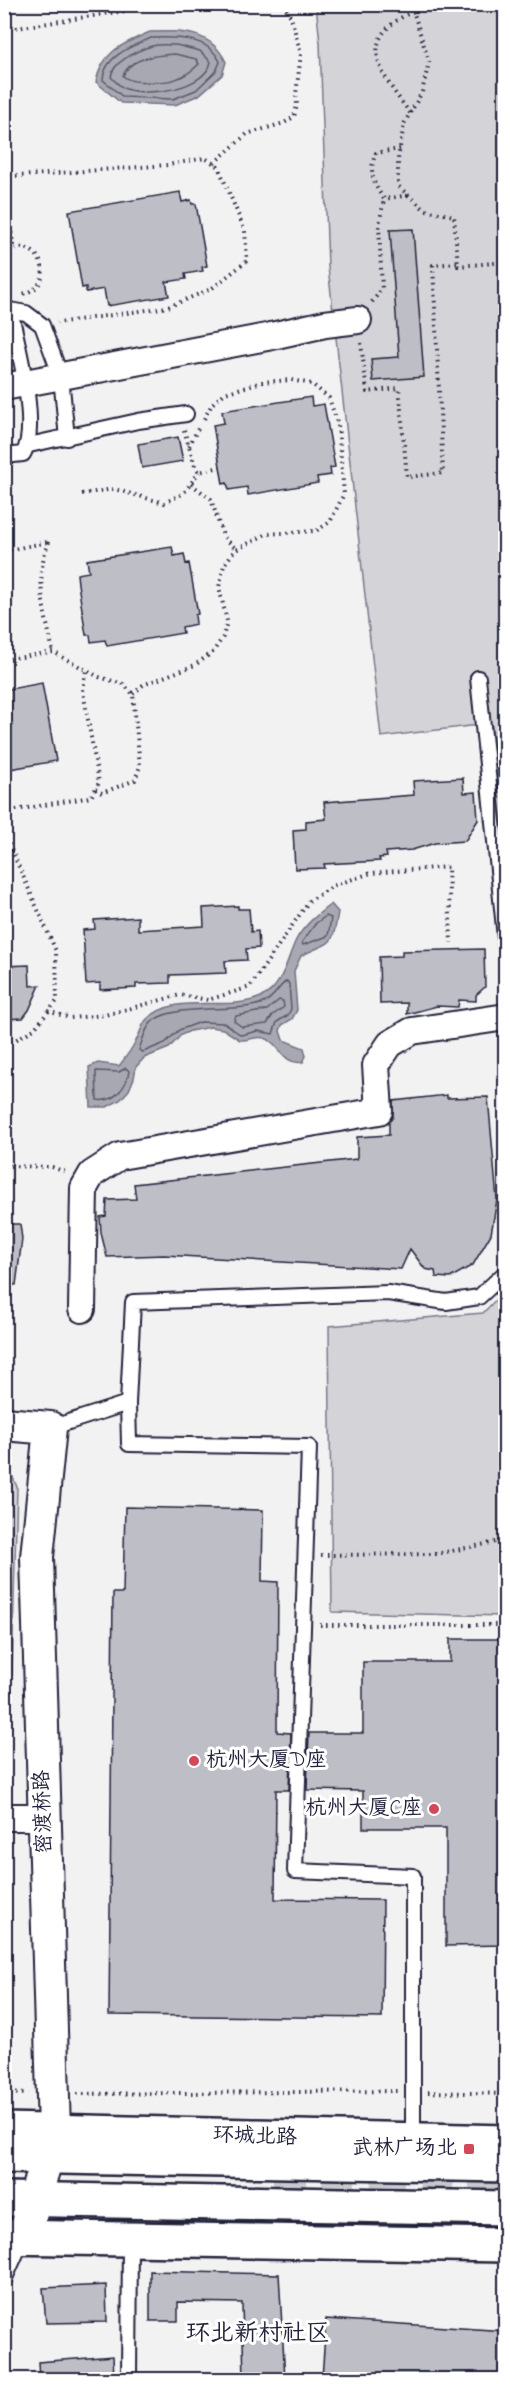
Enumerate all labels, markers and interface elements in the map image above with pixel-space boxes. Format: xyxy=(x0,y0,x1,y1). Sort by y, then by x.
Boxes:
place label: 杭州大厦D座 xyxy=(206,1746,326,1776)
marker: 杭州大厦D座 xyxy=(187,1754,201,1768)
street label: 密渡桥路 xyxy=(28,1770,60,1854)
place label: 杭州大厦C座 xyxy=(305,1794,422,1824)
marker: 杭州大厦C座 xyxy=(427,1802,441,1816)
street label: 环城北路 xyxy=(213,2121,297,2153)
place label: 武林广场北 xyxy=(352,2134,457,2164)
marker: 武林广场北 xyxy=(462,2142,476,2156)
district label: 环北新村社区 xyxy=(186,2317,330,2352)

